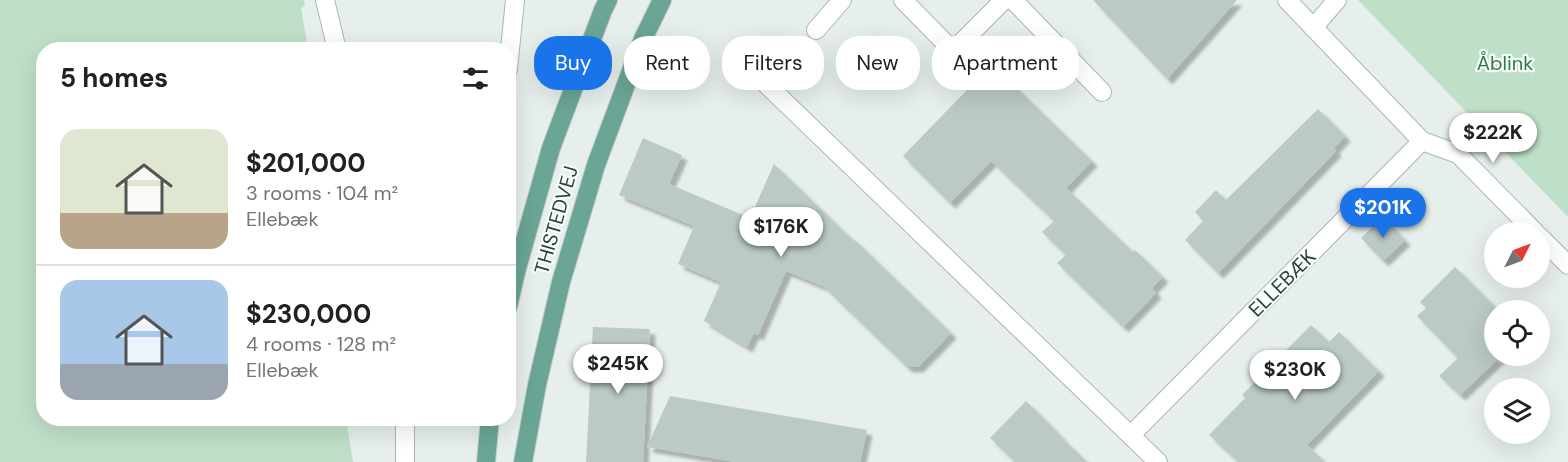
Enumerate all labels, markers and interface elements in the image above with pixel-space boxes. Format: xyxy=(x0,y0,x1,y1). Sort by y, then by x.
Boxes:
chip: Buy xyxy=(534,36,612,90)
chip: Rent xyxy=(624,36,710,90)
chip: Filters xyxy=(722,36,824,90)
chip: New xyxy=(836,36,920,90)
chip: Apartment xyxy=(932,36,1079,90)
park label: Åblink xyxy=(1477,50,1533,76)
text: 5 homes xyxy=(60,61,168,95)
icon: filters xyxy=(459,62,492,95)
pin: $222K xyxy=(1451,113,1535,164)
text: $222K xyxy=(1463,119,1523,145)
text: $201,000 xyxy=(246,146,366,180)
icon: home xyxy=(108,153,180,225)
street label: THISTEDVEJ xyxy=(528,163,584,277)
text: 3 rooms · 104 m² xyxy=(246,180,398,206)
pin: $201K xyxy=(1341,188,1425,239)
text: $201K xyxy=(1354,194,1412,220)
text: Ellebæk xyxy=(246,206,318,232)
pin: $176K xyxy=(739,207,823,258)
text: $176K xyxy=(753,213,809,239)
north arrow xyxy=(1484,222,1550,288)
map controls xyxy=(1484,222,1550,444)
street label: ELLEBÆK xyxy=(1243,244,1321,322)
text: $230,000 xyxy=(246,297,371,331)
button: locate xyxy=(1484,300,1550,366)
icon: home xyxy=(108,304,180,376)
text: 4 rooms · 128 m² xyxy=(246,331,396,357)
pin: $245K xyxy=(576,344,660,395)
text: $245K xyxy=(587,350,649,376)
pin: $230K xyxy=(1253,350,1337,401)
text: $230K xyxy=(1264,356,1326,382)
text: Ellebæk xyxy=(246,357,318,383)
button: layers xyxy=(1484,378,1550,444)

